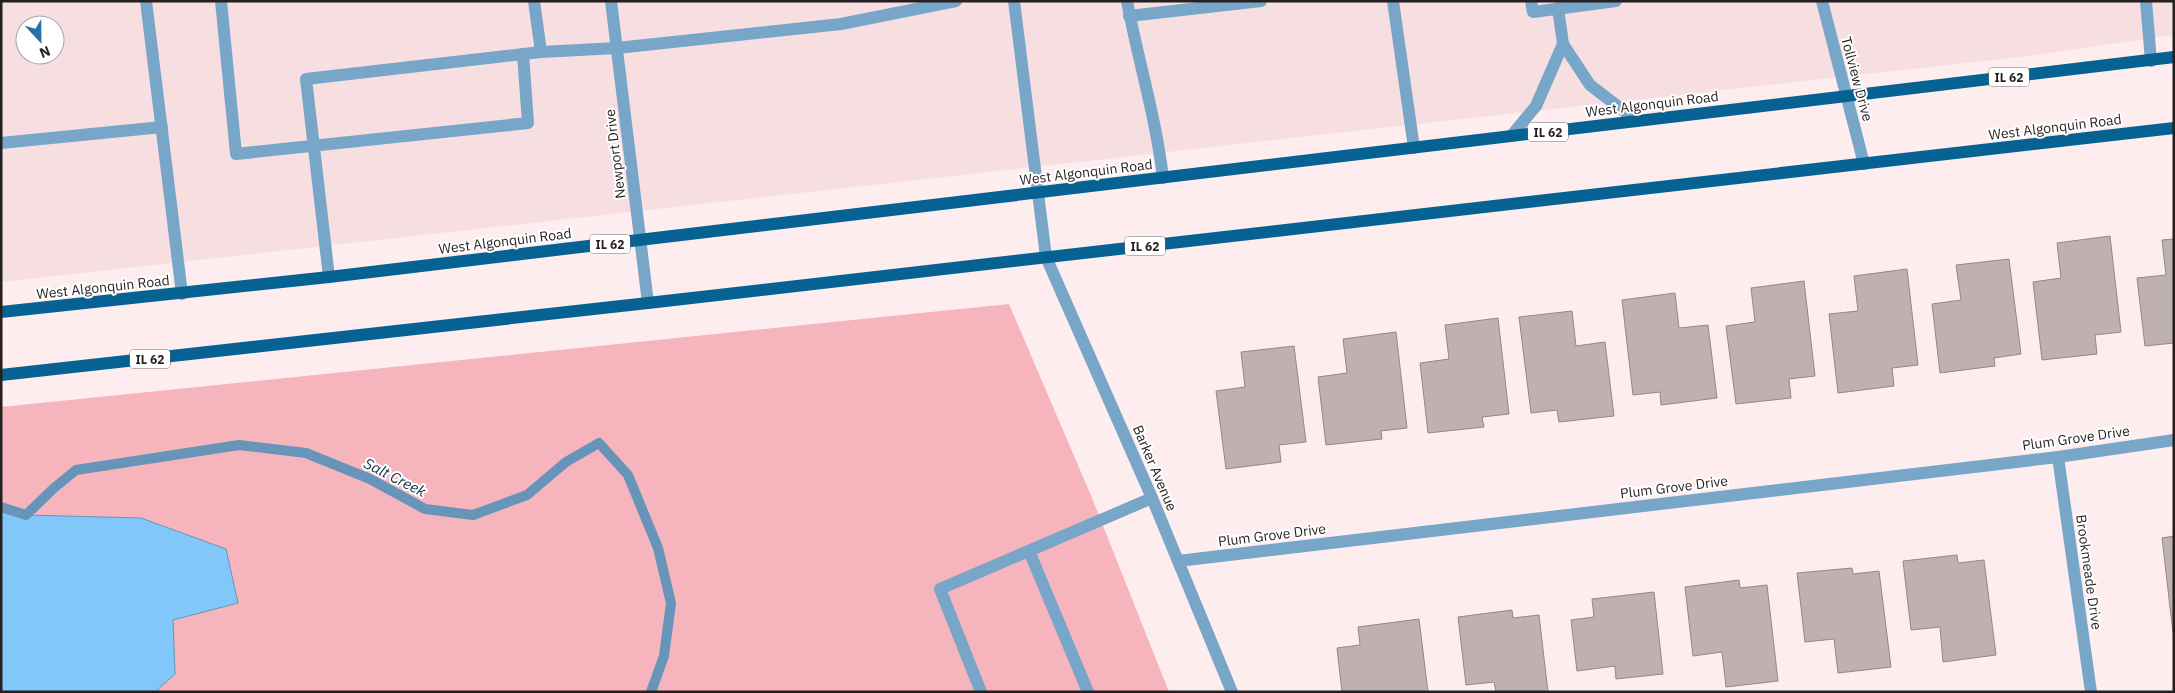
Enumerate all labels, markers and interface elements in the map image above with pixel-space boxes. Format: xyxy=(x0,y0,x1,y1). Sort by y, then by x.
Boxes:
north arrow xyxy=(15,15,65,65)
street label: Tollview Drive xyxy=(1837,35,1877,124)
text: N xyxy=(37,42,53,62)
road number: IL 62 xyxy=(1989,68,2029,86)
street label: West Algonquin Road xyxy=(1585,87,1719,121)
street label: Newport Drive xyxy=(601,108,629,200)
street label: West Algonquin Road xyxy=(1988,110,2122,144)
road number: IL 62 xyxy=(1528,122,1568,142)
street label: West Algonquin Road xyxy=(1019,155,1153,189)
street label: West Algonquin Road xyxy=(438,224,572,258)
road number: IL 62 xyxy=(590,234,630,253)
road number: IL 62 xyxy=(1125,237,1165,256)
street label: West Algonquin Road xyxy=(36,271,170,303)
road number: IL 62 xyxy=(130,349,170,368)
street label: Plum Grove Drive xyxy=(2021,421,2131,454)
street label: Barker Avenue xyxy=(1129,422,1181,514)
water label: Salt Creek xyxy=(361,453,429,501)
street label: Plum Grove Drive xyxy=(1619,471,1729,503)
street label: Brookmeade Drive xyxy=(2072,513,2106,631)
street label: Plum Grove Drive xyxy=(1217,519,1327,551)

